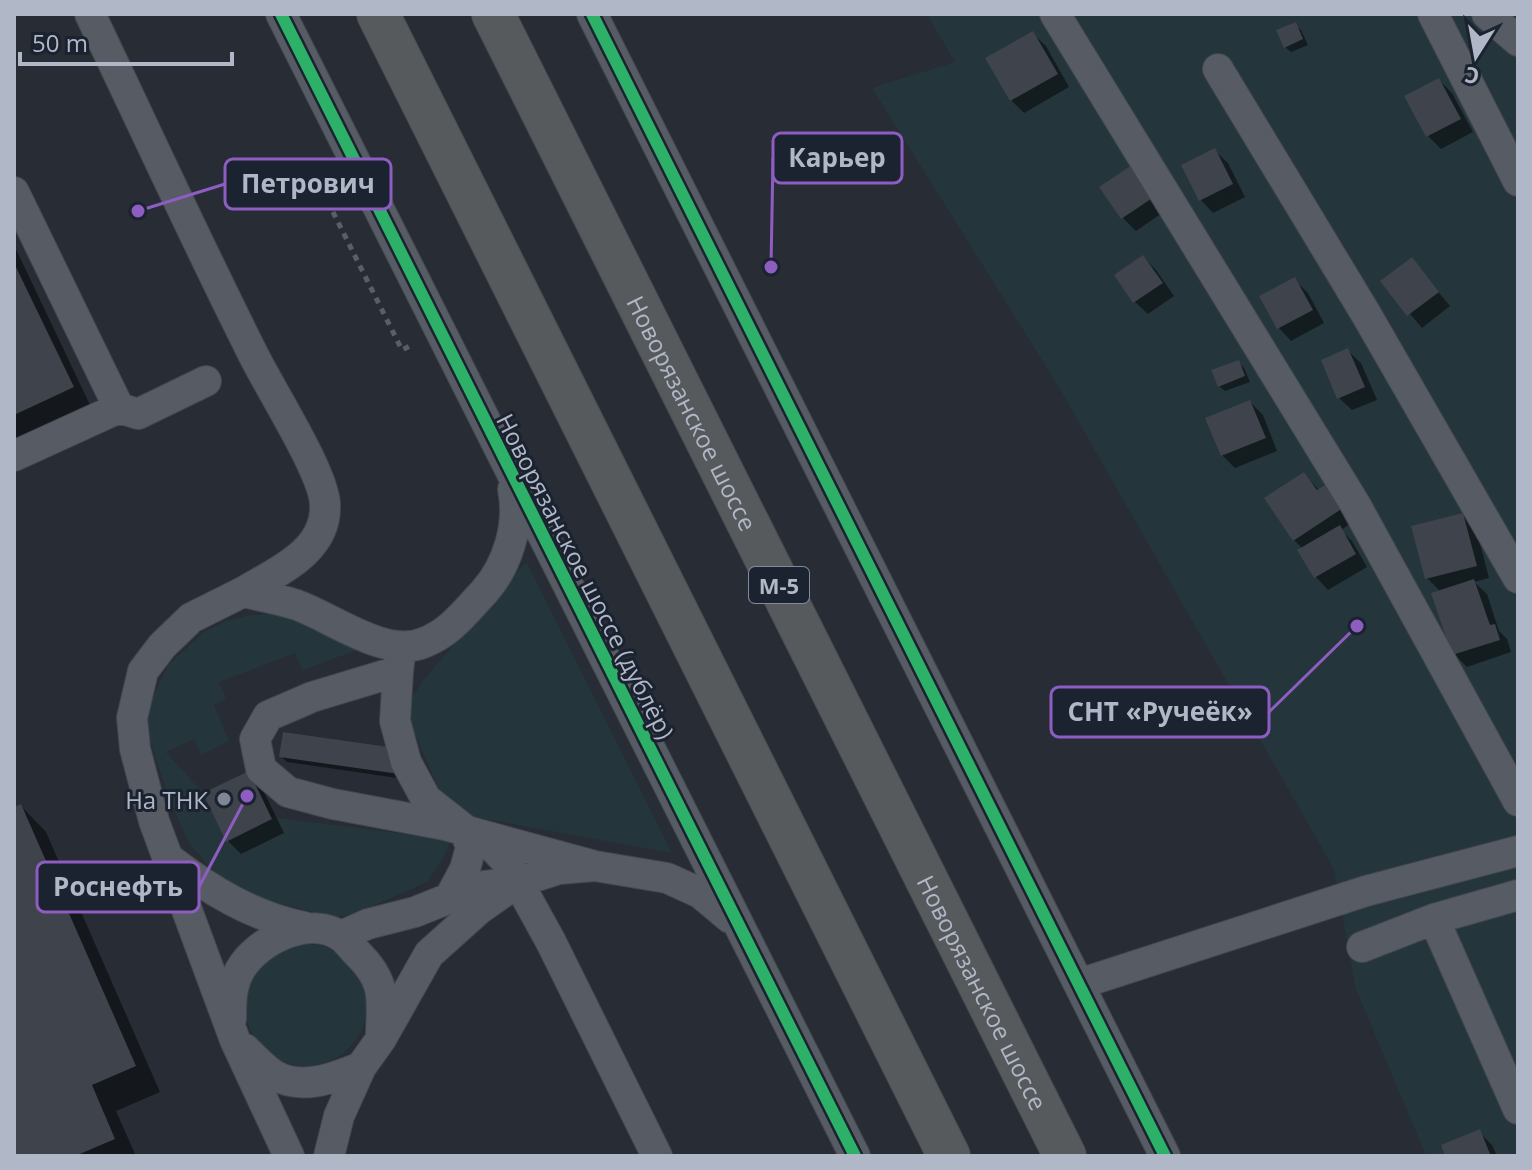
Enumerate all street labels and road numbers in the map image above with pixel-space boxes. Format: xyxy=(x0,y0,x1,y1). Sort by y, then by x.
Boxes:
street label: Новорязанское шоссе xyxy=(620,290,765,536)
street label: Новорязанское шоссе (дублёр) xyxy=(489,408,683,744)
road number: М-5 xyxy=(749,567,809,603)
street label: Новорязанское шоссе xyxy=(910,869,1056,1115)

